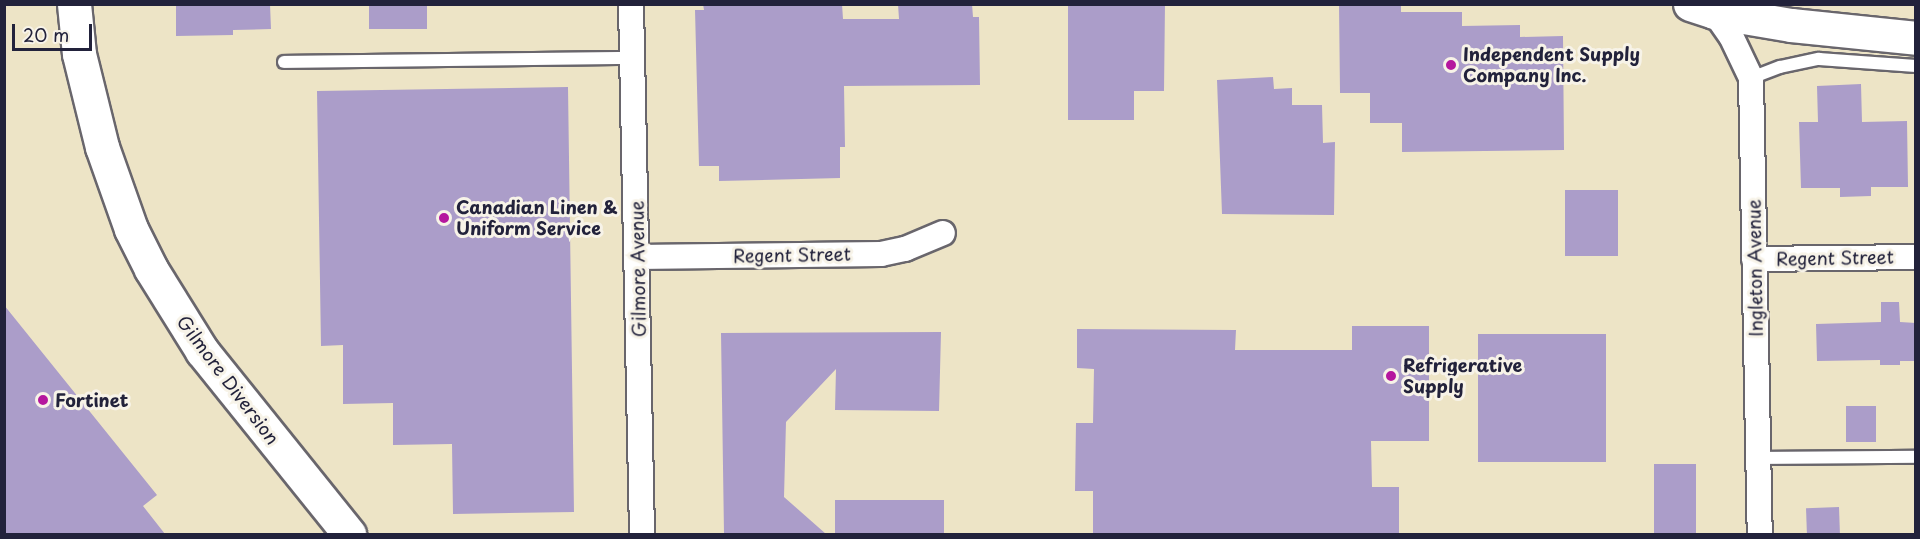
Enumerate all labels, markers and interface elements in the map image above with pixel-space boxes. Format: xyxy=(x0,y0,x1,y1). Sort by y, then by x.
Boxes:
scale bar xyxy=(15,12,94,50)
text: 20 m xyxy=(23,21,69,48)
place label: Independent Supply Company Inc. xyxy=(1463,44,1640,86)
marker: Independent Supply Company Inc. xyxy=(1444,58,1458,72)
place label: Canadian Linen & Uniform Service xyxy=(456,197,619,240)
street label: Gilmore Avenue xyxy=(626,200,650,338)
street label: Ingleton Avenue xyxy=(1743,200,1767,336)
marker: Canadian Linen & Uniform Service xyxy=(437,211,451,225)
street label: Regent Street xyxy=(733,243,851,267)
street label: Regent Street xyxy=(1776,246,1894,270)
street label: Gilmore Diversion xyxy=(172,311,284,449)
place label: Refrigerative Supply xyxy=(1403,355,1522,398)
marker: Refrigerative Supply xyxy=(1384,369,1398,383)
place label: Fortinet xyxy=(55,389,128,411)
marker: Fortinet xyxy=(36,393,50,407)

